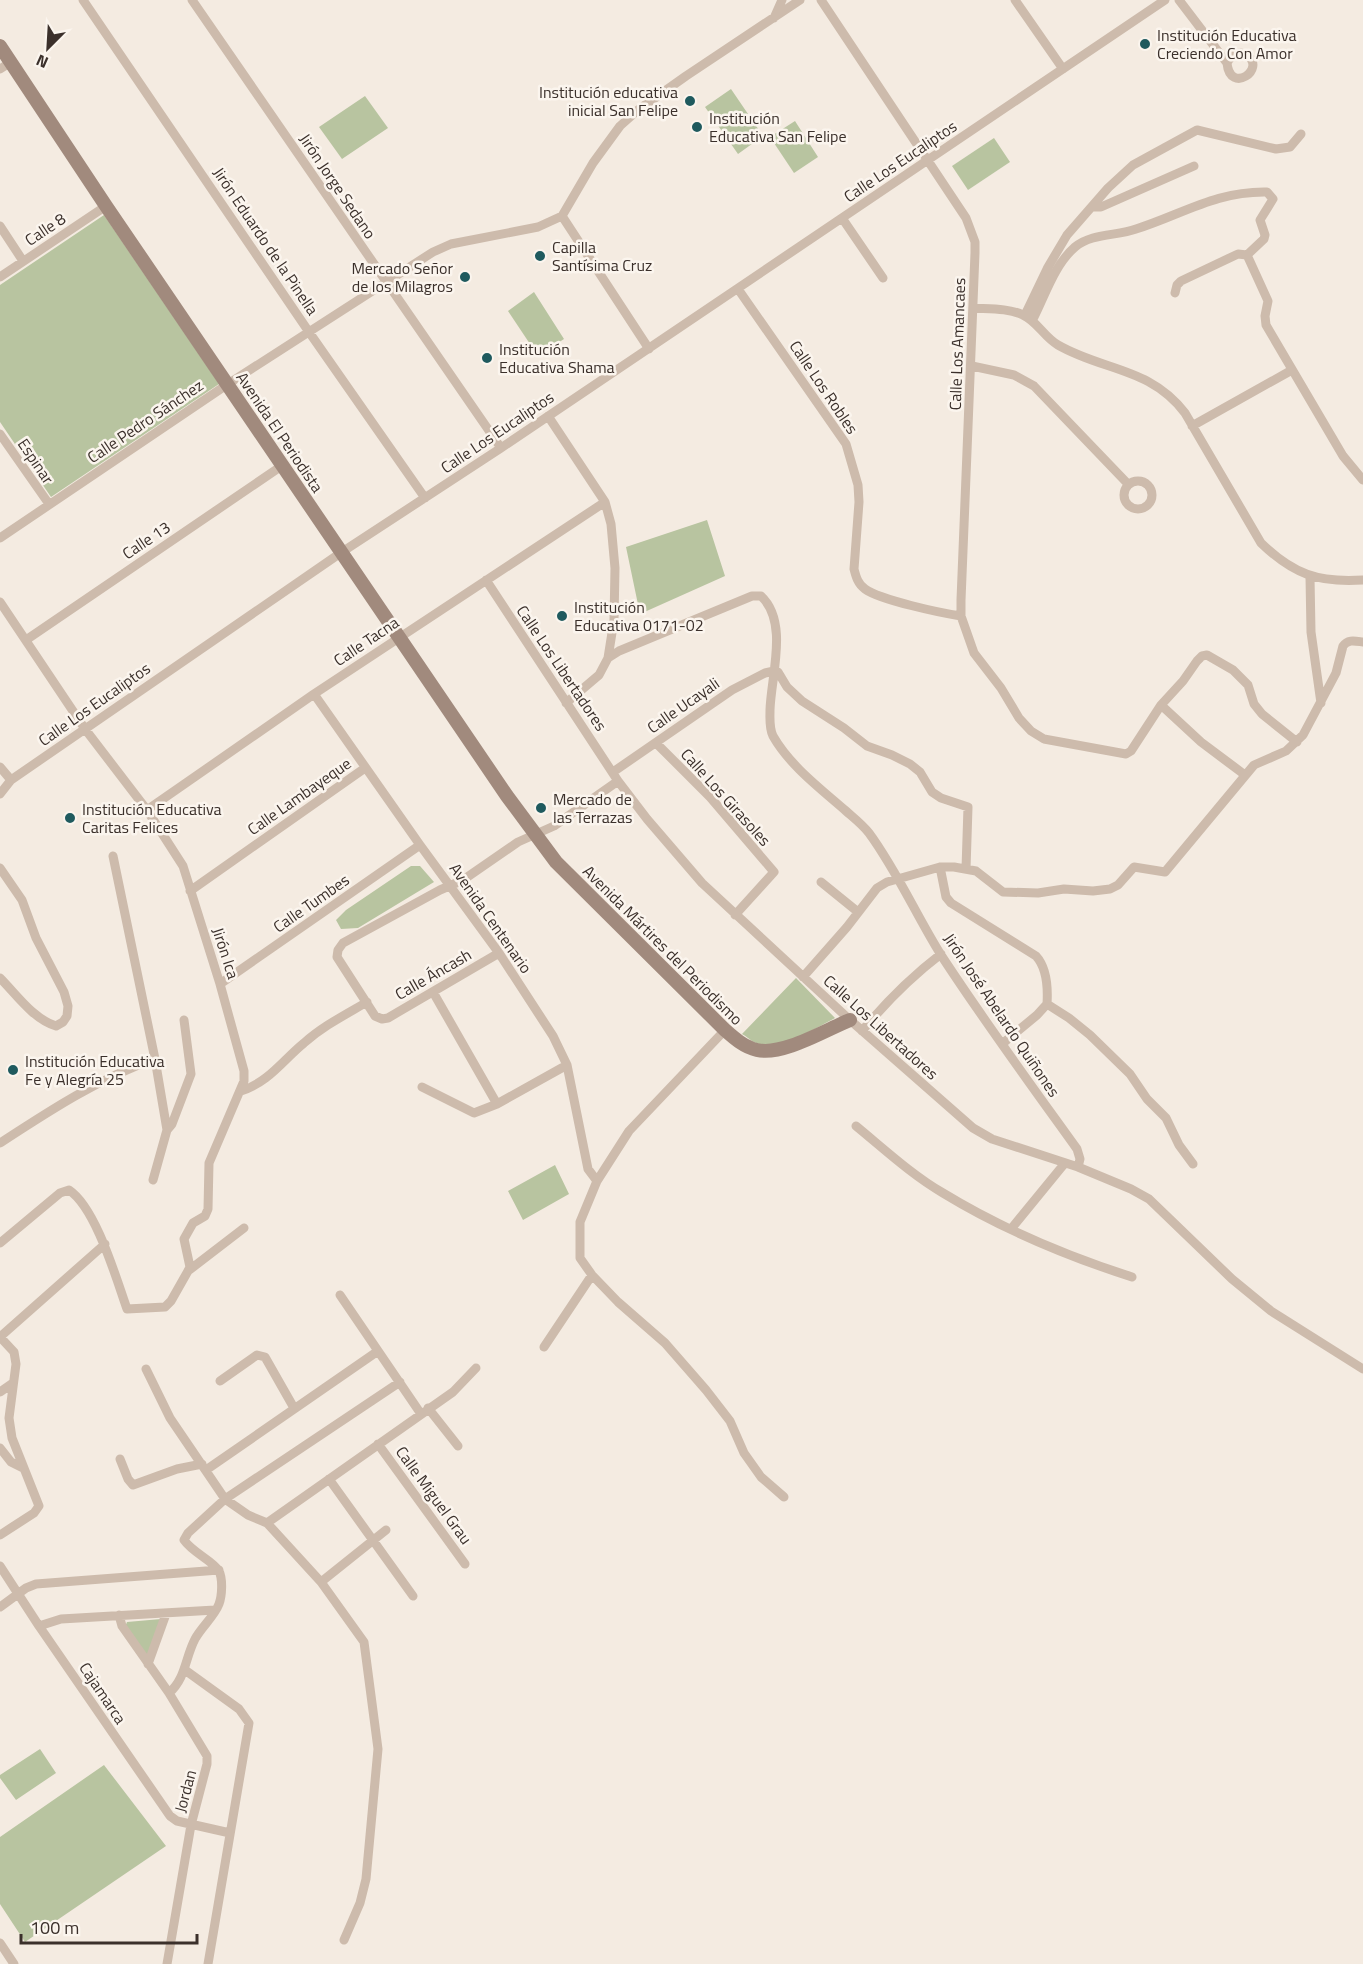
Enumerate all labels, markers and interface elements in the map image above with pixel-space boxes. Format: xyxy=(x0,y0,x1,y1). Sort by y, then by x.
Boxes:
north arrow xyxy=(18,18,78,78)
place label: Institución Educativa Creciendo Con Amor xyxy=(1157,23,1297,65)
marker: Institución Educativa Creciendo Con Amor xyxy=(1138,37,1152,51)
text: N xyxy=(32,48,52,75)
place label: Institución educativa inicial San Felipe xyxy=(539,80,678,122)
marker: Institución educativa inicial San Felipe xyxy=(683,94,697,108)
place label: Institución Educativa San Felipe xyxy=(709,106,847,148)
street label: Calle Los Eucaliptos xyxy=(839,114,961,208)
marker: Institución Educativa San Felipe xyxy=(690,120,704,134)
street label: Jirón Jorge Sedano xyxy=(294,128,382,244)
street label: Jirón Eduardo de la Pinella xyxy=(207,162,325,320)
street label: Calle 8 xyxy=(20,207,70,251)
place label: Capilla Santísima Cruz xyxy=(552,235,652,277)
marker: Capilla Santísima Cruz xyxy=(533,249,547,263)
place label: Mercado Señor de los Milagros xyxy=(351,256,453,298)
marker: Mercado Señor de los Milagros xyxy=(458,270,472,284)
street label: Calle Los Amancaes xyxy=(943,277,971,411)
street label: Calle Los Robles xyxy=(784,335,864,439)
place label: Institución Educativa Shama xyxy=(499,337,615,379)
marker: Institución Educativa Shama xyxy=(480,351,494,365)
street label: Avenida El Periodista xyxy=(231,367,329,497)
street label: Calle Pedro Sánchez xyxy=(82,373,208,469)
street label: Calle Los Eucaliptos xyxy=(436,385,558,479)
street label: Espinar xyxy=(12,433,60,489)
street label: Calle 13 xyxy=(117,515,175,565)
place label: Institución Educativa 0171-02 xyxy=(574,595,704,637)
street label: Calle Los Libertadores xyxy=(511,600,613,736)
marker: Institución Educativa 0171-02 xyxy=(555,609,569,623)
street label: Calle Tacna xyxy=(328,610,404,672)
street label: Calle Los Eucaliptos xyxy=(33,656,155,752)
street label: Calle Ucayali xyxy=(642,671,724,739)
street label: Calle Los Girasoles xyxy=(675,743,777,851)
street label: Calle Lambayeque xyxy=(242,751,356,841)
place label: Mercado de las Terrazas xyxy=(553,787,633,829)
place label: Institución Educativa Caritas Felices xyxy=(82,797,222,839)
marker: Mercado de las Terrazas xyxy=(534,801,548,815)
marker: Institución Educativa Caritas Felices xyxy=(63,811,77,825)
street label: Avenida Centenario xyxy=(444,858,538,978)
street label: Avenida Mártires del Periodismo xyxy=(578,860,748,1030)
street label: Calle Tumbes xyxy=(268,868,354,938)
street label: Jirón Ica xyxy=(206,924,246,982)
street label: Jirón José Abelardo Quiñones xyxy=(938,928,1066,1102)
street label: Calle Áncash xyxy=(390,942,476,1006)
street label: Calle Los Libertadores xyxy=(818,969,944,1085)
place label: Institución Educativa Fe y Alegría 25 xyxy=(25,1049,165,1091)
marker: Institución Educativa Fe y Alegría 25 xyxy=(6,1063,20,1077)
street label: Calle Miguel Grau xyxy=(390,1441,478,1549)
street label: Cajamarca xyxy=(73,1657,133,1729)
street label: Jordan xyxy=(168,1767,202,1815)
scale bar xyxy=(21,1907,196,1945)
text: 100 m xyxy=(30,1914,79,1941)

